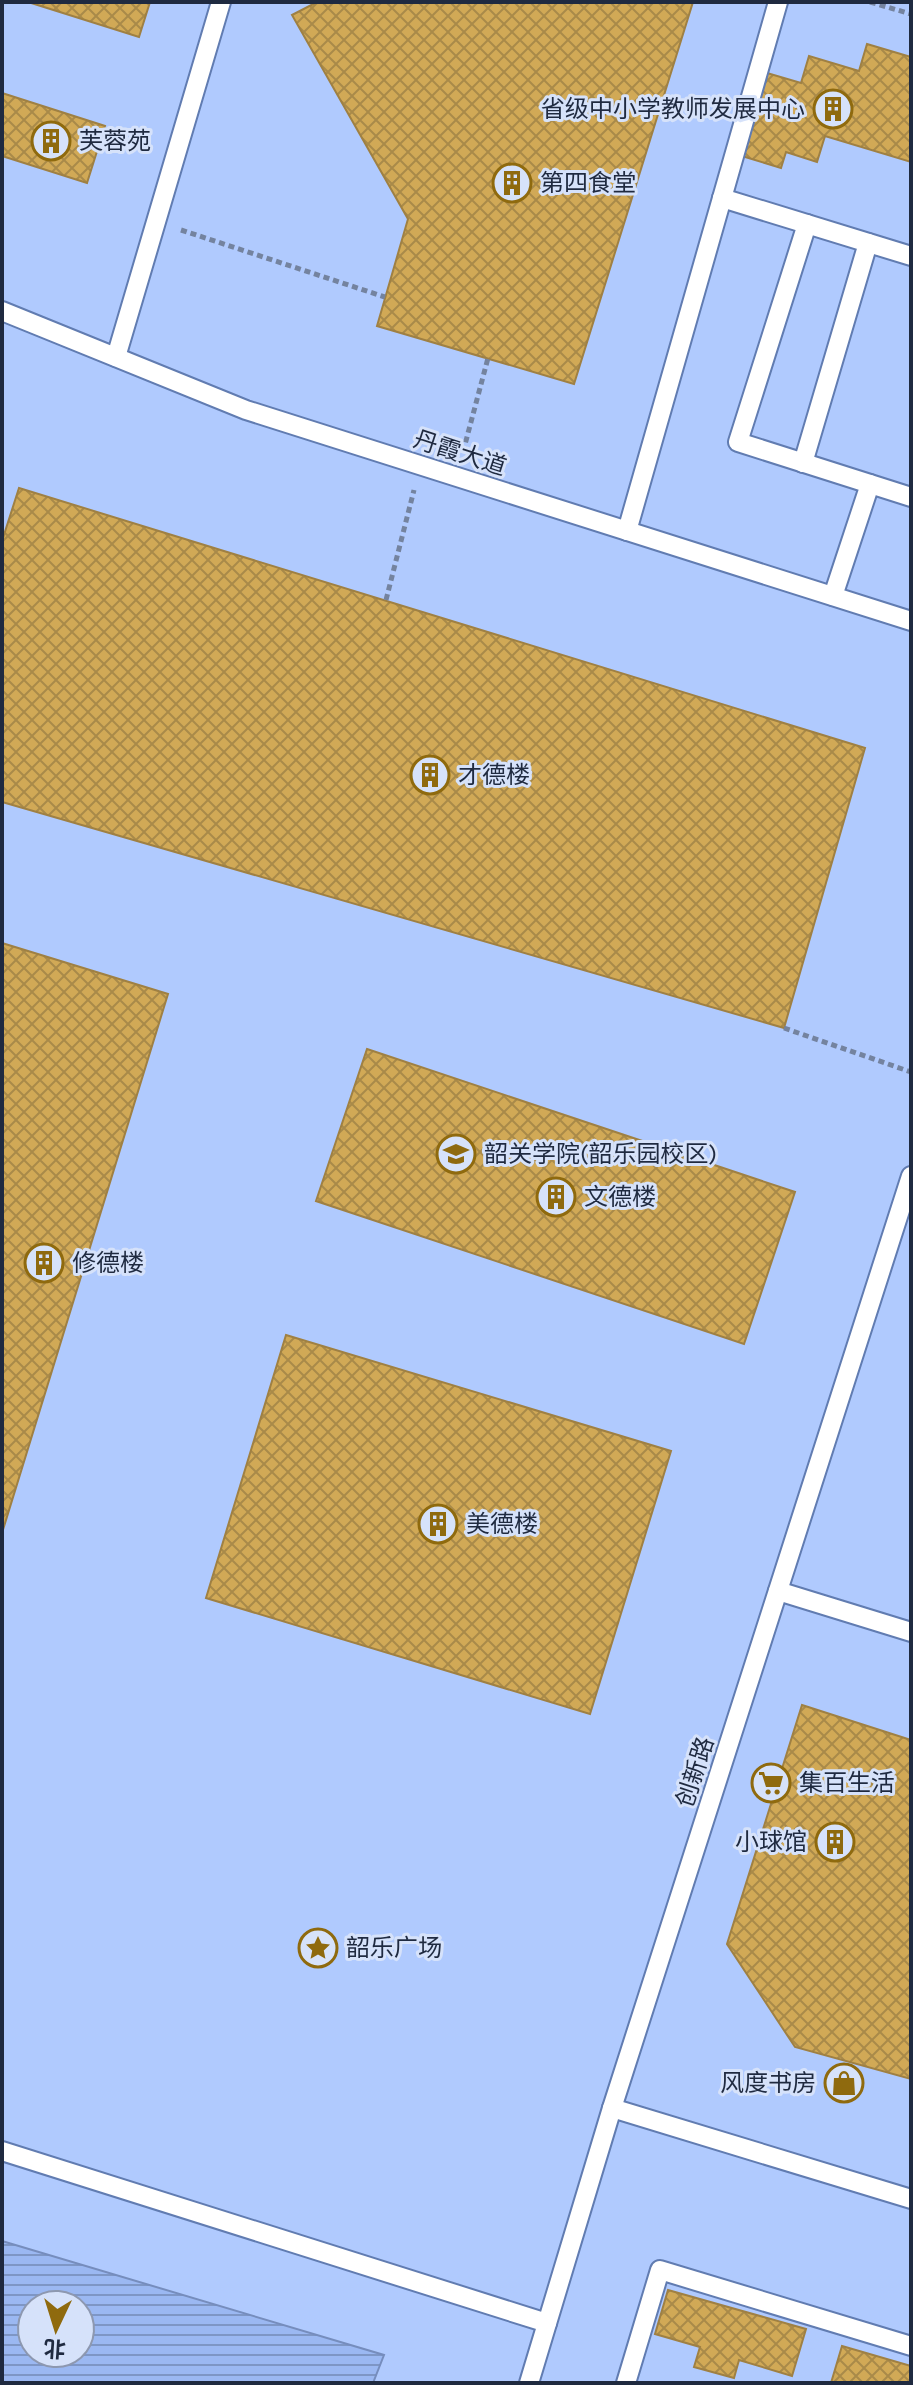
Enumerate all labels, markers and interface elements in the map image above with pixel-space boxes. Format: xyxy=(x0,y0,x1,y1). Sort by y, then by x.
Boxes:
building icon: 省级中小学教师发展中心 xyxy=(812,88,854,130)
place label: 省级中小学教师发展中心 xyxy=(541,95,805,123)
building icon: 芙蓉苑 xyxy=(30,120,72,162)
place label: 芙蓉苑 xyxy=(79,127,151,155)
building icon: 第四食堂 xyxy=(491,162,533,204)
place label: 第四食堂 xyxy=(540,169,636,197)
street label: 丹霞大道 xyxy=(410,425,510,481)
building icon: 才德楼 xyxy=(409,754,451,796)
place label: 才德楼 xyxy=(458,761,530,789)
school or university icon: 韶关学院(韶乐园校区) xyxy=(435,1133,477,1175)
place label: 韶关学院(韶乐园校区) xyxy=(484,1140,717,1168)
building icon: 文德楼 xyxy=(535,1176,577,1218)
place label: 文德楼 xyxy=(584,1183,656,1211)
building icon: 修德楼 xyxy=(23,1242,65,1284)
place label: 修德楼 xyxy=(72,1249,144,1277)
building icon: 美德楼 xyxy=(417,1503,459,1545)
place label: 美德楼 xyxy=(466,1510,538,1538)
street label: 创新路 xyxy=(671,1733,719,1811)
supermarket icon: 集百生活 xyxy=(750,1762,792,1804)
place label: 集百生活 xyxy=(799,1769,895,1797)
building icon: 小球馆 xyxy=(814,1821,856,1863)
place label: 小球馆 xyxy=(735,1828,807,1856)
place icon: 韶乐广场 xyxy=(297,1927,339,1969)
place label: 韶乐广场 xyxy=(346,1934,442,1962)
shop icon: 风度书房 xyxy=(823,2062,865,2104)
place label: 风度书房 xyxy=(720,2069,816,2097)
north arrow xyxy=(16,2289,96,2369)
text: 北 xyxy=(43,2334,67,2362)

